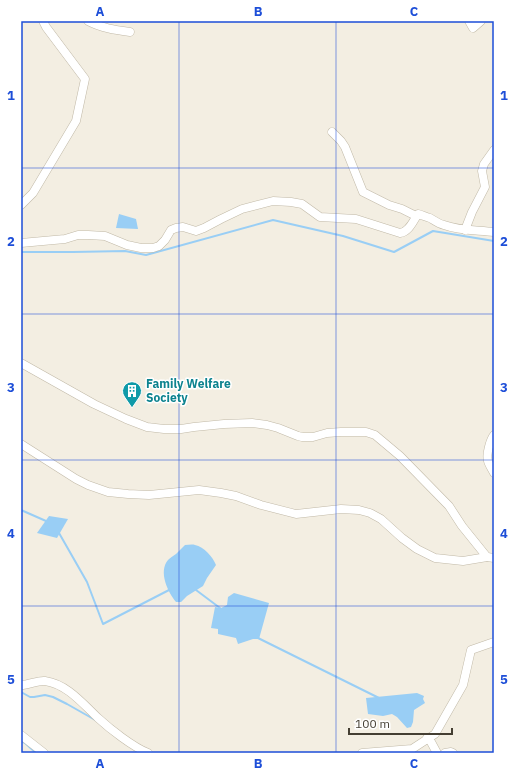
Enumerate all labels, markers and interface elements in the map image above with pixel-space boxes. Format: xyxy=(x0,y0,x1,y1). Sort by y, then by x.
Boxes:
text: A xyxy=(96,3,105,20)
text: B xyxy=(254,3,263,20)
text: C xyxy=(410,3,419,20)
text: 1 xyxy=(7,87,15,104)
text: 1 xyxy=(500,87,508,104)
text: 2 xyxy=(7,233,15,250)
text: 2 xyxy=(500,233,508,250)
place label: Family Welfare Society xyxy=(146,376,231,405)
text: 3 xyxy=(7,379,15,396)
text: 3 xyxy=(500,379,508,396)
building icon: Family Welfare Society xyxy=(121,380,143,408)
text: 4 xyxy=(7,525,15,542)
text: 4 xyxy=(500,525,508,542)
text: 5 xyxy=(7,671,15,688)
text: 5 xyxy=(500,671,508,688)
scale bar xyxy=(349,710,452,736)
text: 100 m xyxy=(355,716,390,731)
text: A xyxy=(96,755,105,772)
text: B xyxy=(254,755,263,772)
text: C xyxy=(410,755,419,772)

